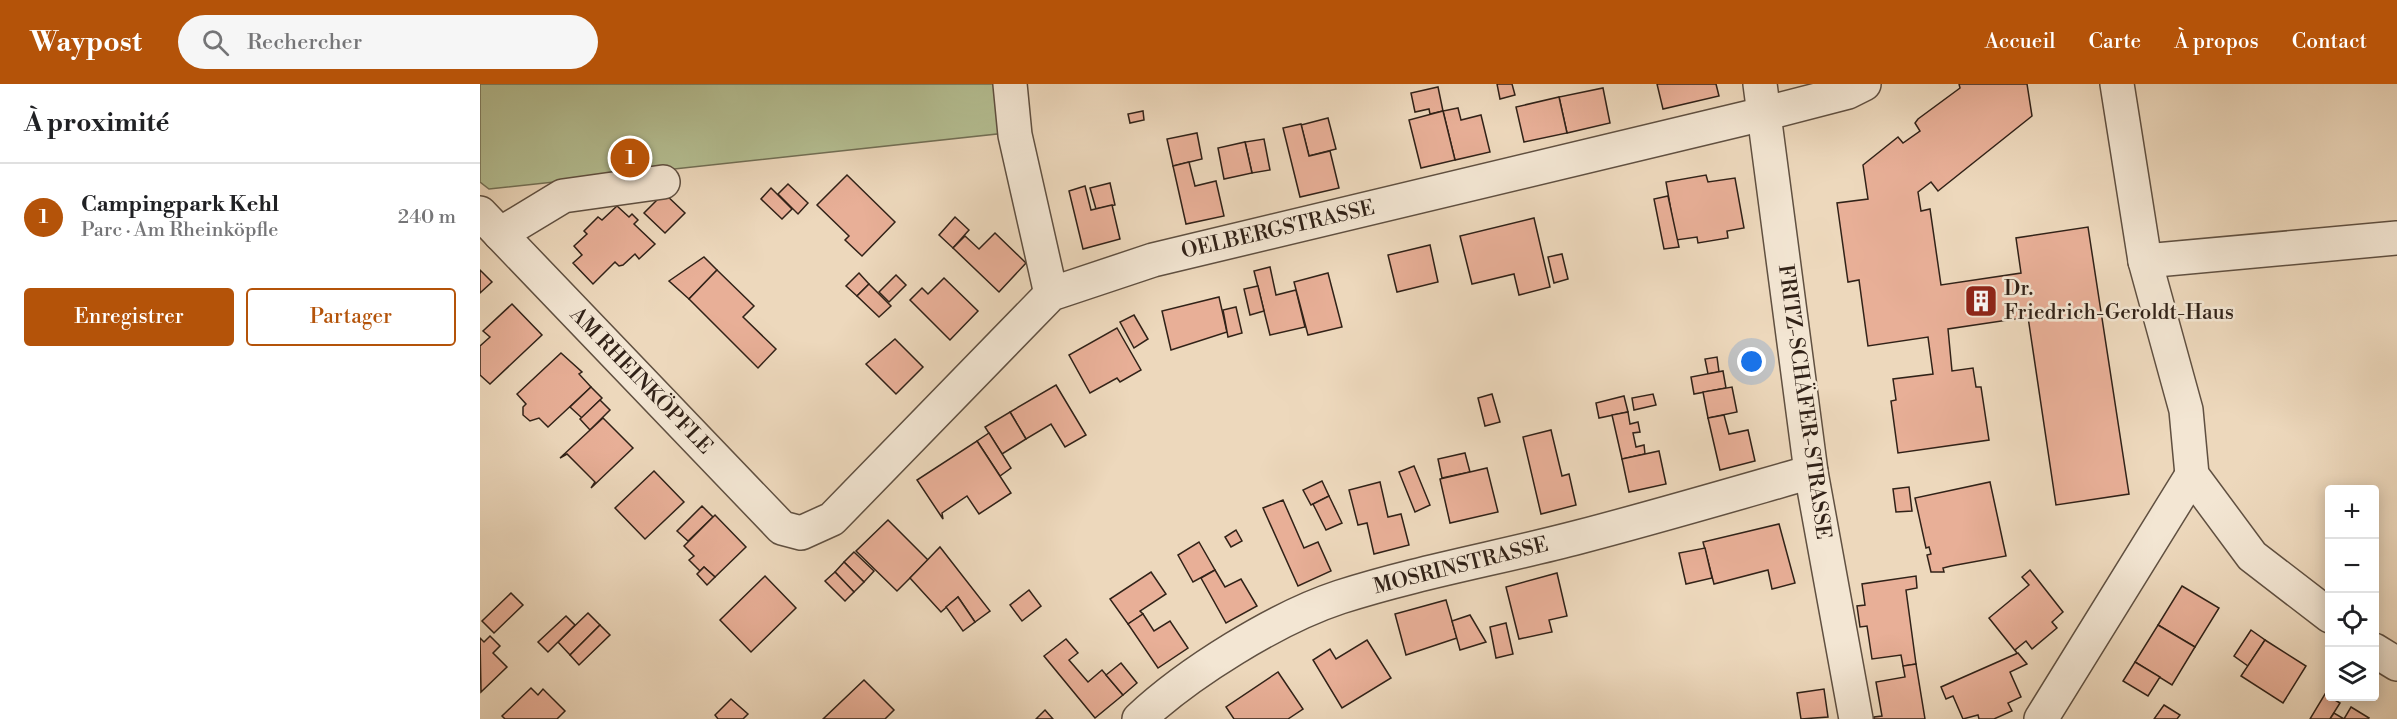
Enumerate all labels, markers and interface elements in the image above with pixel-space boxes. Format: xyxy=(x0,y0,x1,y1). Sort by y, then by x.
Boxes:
search box xyxy=(178,15,598,69)
text: Waypost xyxy=(30,25,142,60)
icon: search xyxy=(199,26,232,59)
text: Rechercher xyxy=(247,29,362,56)
text: Accueil xyxy=(1985,29,2056,55)
text: Carte xyxy=(2089,29,2141,55)
text: À propos xyxy=(2174,29,2259,55)
text: Contact xyxy=(2292,29,2367,55)
text: À proximité xyxy=(24,107,169,139)
pin: 1 xyxy=(610,136,650,181)
text: Campingpark Kehl xyxy=(81,191,279,218)
street label: OELBERGSTRASSE xyxy=(1179,195,1377,265)
text: 1 xyxy=(39,205,48,230)
text: 240 m xyxy=(398,205,456,230)
text: Parc · Am Rheinköpfle xyxy=(81,218,278,243)
street label: FRITZ-SCHÄFER-STRASSE xyxy=(1772,263,1838,541)
place label: Dr. Friedrich-Geroldt-Haus xyxy=(2004,276,2234,326)
building icon: Dr. Friedrich-Geroldt-Haus xyxy=(1963,283,1999,319)
button: Enregistrer xyxy=(24,288,234,346)
button: Partager xyxy=(246,288,456,346)
street label: AM RHEINKÖPFLE xyxy=(563,300,719,460)
your location xyxy=(1737,347,1766,376)
map controls xyxy=(2325,485,2379,701)
button: + xyxy=(2325,485,2379,539)
street label: MOSRINSTRASSE xyxy=(1371,532,1551,600)
button: − xyxy=(2325,539,2379,593)
button: locate xyxy=(2325,593,2379,647)
button: layers xyxy=(2325,647,2379,701)

